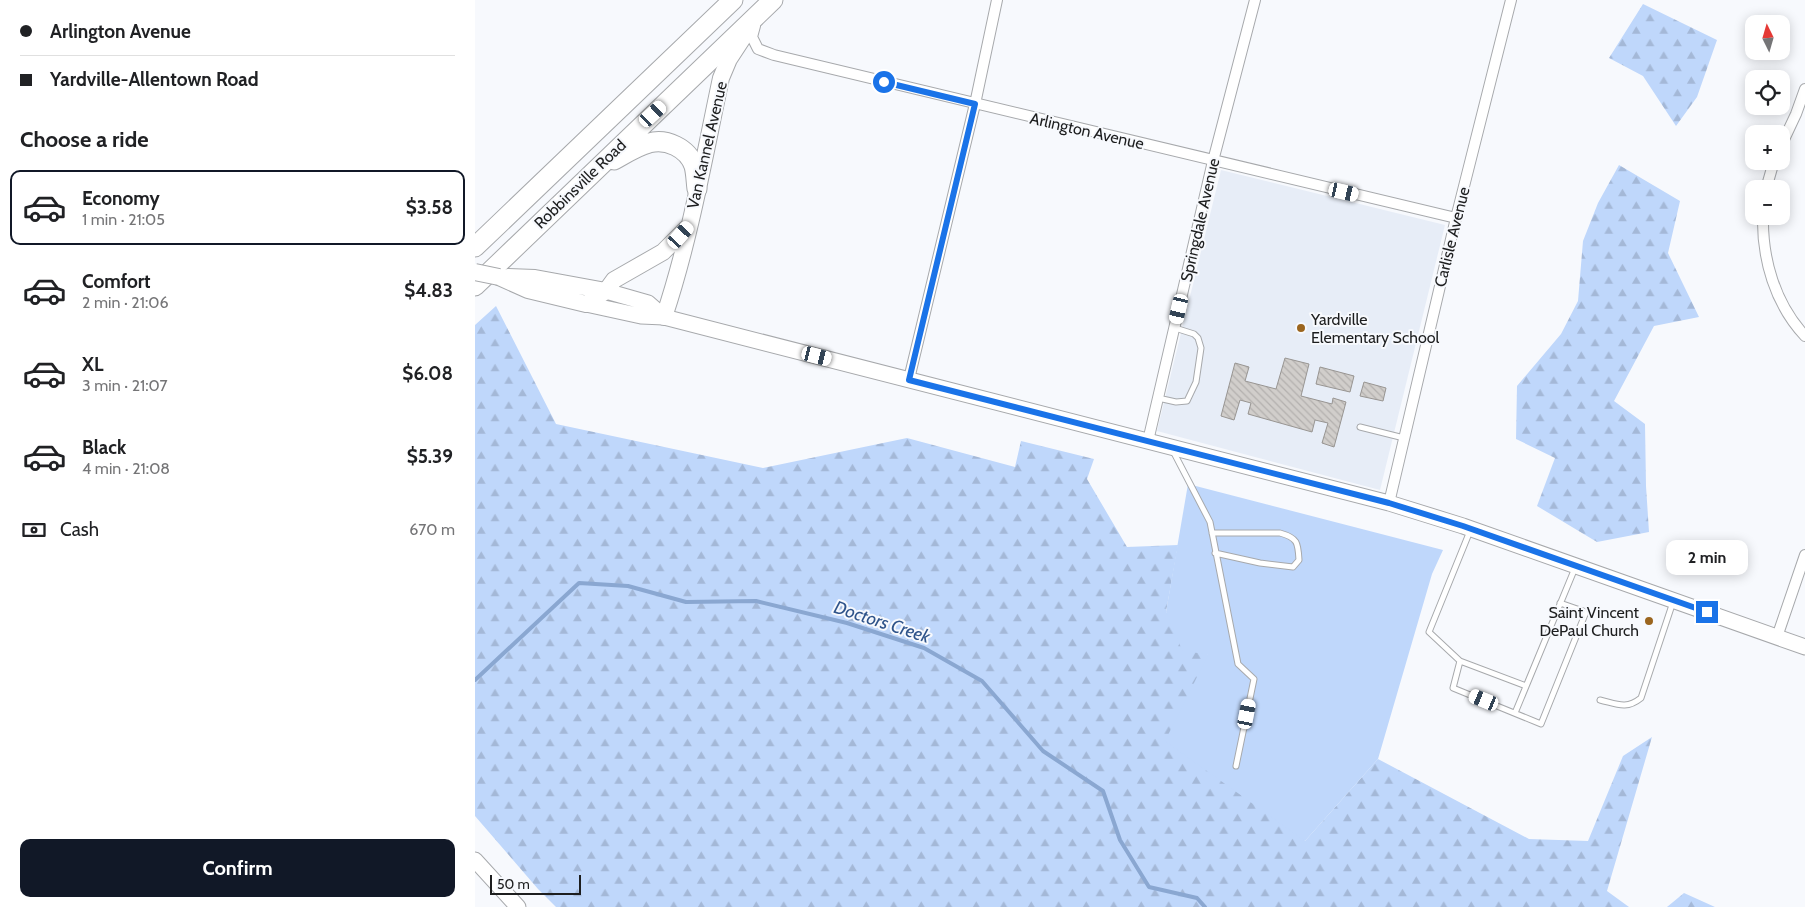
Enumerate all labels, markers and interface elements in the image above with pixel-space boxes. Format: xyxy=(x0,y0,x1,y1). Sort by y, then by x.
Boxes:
north arrow xyxy=(1745,15,1790,60)
map controls xyxy=(1745,15,1790,225)
text: Arlington Avenue xyxy=(50,20,191,43)
text: Yardville-Allentown Road xyxy=(50,68,259,91)
button: locate xyxy=(1745,70,1790,115)
route start xyxy=(873,71,895,93)
street label: Van Kannel Avenue xyxy=(683,79,731,211)
car xyxy=(636,98,669,130)
street label: Arlington Avenue xyxy=(1028,109,1146,153)
button: + xyxy=(1745,125,1790,170)
text: Choose a ride xyxy=(20,126,149,153)
street label: Robbinsville Road xyxy=(530,135,630,233)
street label: Springdale Avenue xyxy=(1177,156,1223,284)
button: − xyxy=(1745,180,1790,225)
car xyxy=(1327,181,1360,203)
icon: car xyxy=(22,185,67,230)
street label: Carlisle Avenue xyxy=(1430,185,1474,289)
text: Economy xyxy=(82,187,160,210)
text: $3.58 xyxy=(406,196,453,219)
text: 1 min · 21:05 xyxy=(82,210,165,229)
car xyxy=(665,219,696,251)
icon: car xyxy=(22,268,67,313)
text: Comfort xyxy=(82,270,151,293)
text: $4.83 xyxy=(404,279,453,302)
text: 2 min · 21:06 xyxy=(82,293,169,312)
car xyxy=(1168,293,1189,325)
place label: Yardville Elementary School xyxy=(1310,310,1439,347)
marker: Yardville Elementary School xyxy=(1295,322,1307,334)
car xyxy=(800,345,833,367)
icon: car xyxy=(22,351,67,396)
text: XL xyxy=(82,353,103,376)
text: $6.08 xyxy=(402,362,453,385)
text: 3 min · 21:07 xyxy=(82,376,168,395)
icon: car xyxy=(22,434,67,479)
text: Black xyxy=(82,436,126,459)
text: $5.39 xyxy=(407,445,453,468)
text: 4 min · 21:08 xyxy=(82,459,170,478)
icon: cash xyxy=(20,516,48,544)
text: Cash xyxy=(60,518,99,541)
text: 670 m xyxy=(409,520,455,539)
callout: 2 min xyxy=(1666,540,1748,574)
text: 2 min xyxy=(1688,548,1726,567)
water label: Doctors Creek xyxy=(831,596,934,648)
route end xyxy=(1696,601,1718,623)
place label: Saint Vincent DePaul Church xyxy=(1539,603,1640,640)
marker: Saint Vincent DePaul Church xyxy=(1643,615,1655,627)
car xyxy=(1467,687,1500,713)
car xyxy=(1236,698,1257,730)
button: Confirm xyxy=(20,839,455,897)
scale bar xyxy=(490,872,581,895)
text: 50 m xyxy=(497,875,530,893)

